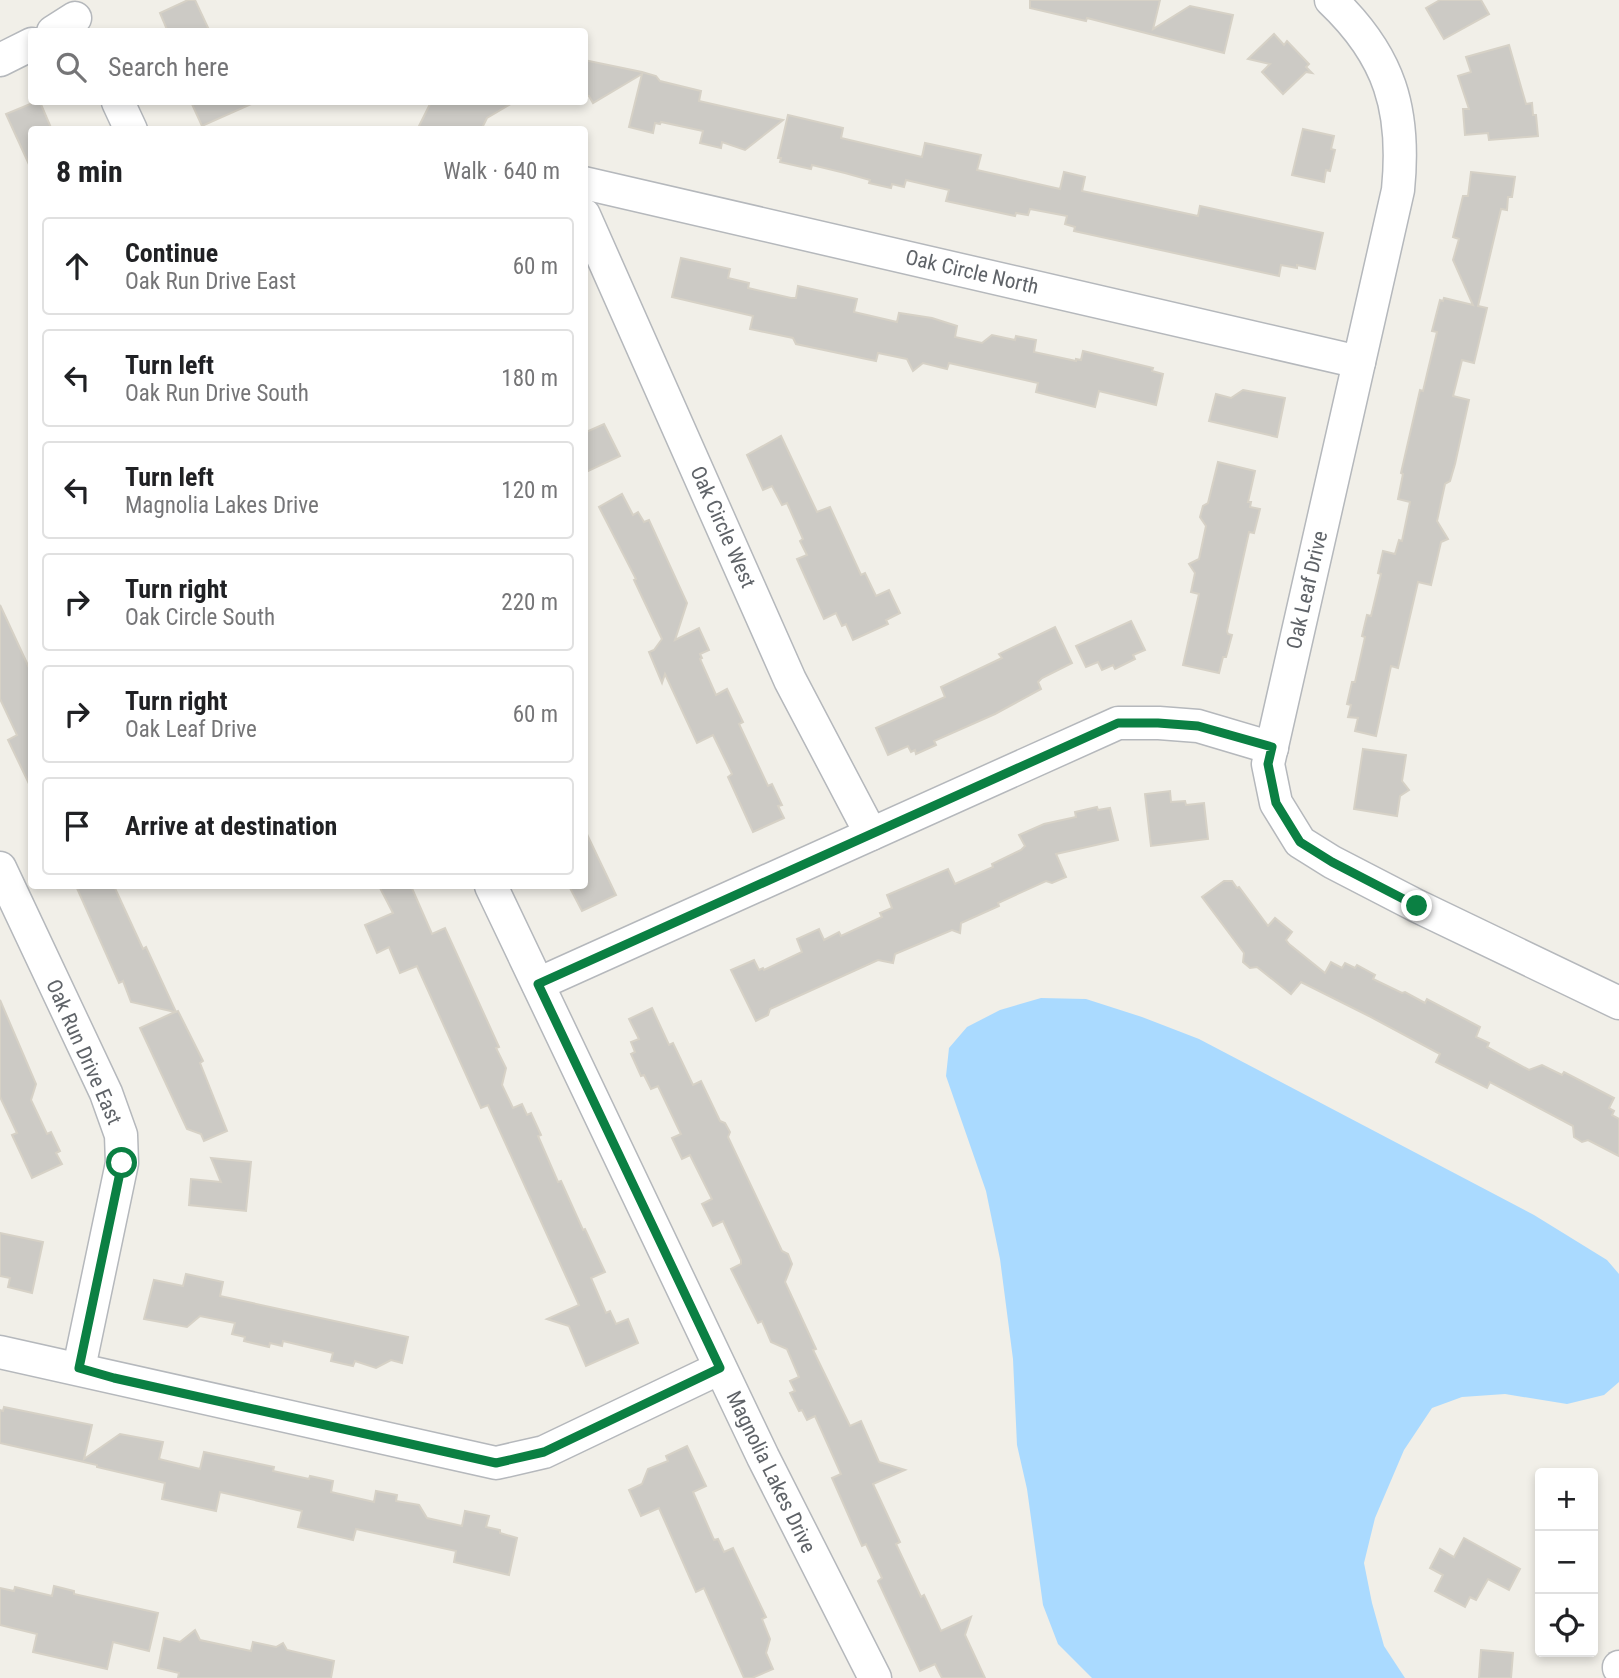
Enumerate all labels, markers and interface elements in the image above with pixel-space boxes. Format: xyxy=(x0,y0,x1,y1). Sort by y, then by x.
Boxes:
search box xyxy=(28,28,588,105)
icon: search xyxy=(52,48,90,86)
text: Search here xyxy=(108,52,229,82)
text: 8 min xyxy=(56,154,123,189)
text: Walk · 640 m xyxy=(443,158,560,185)
text: Continue xyxy=(125,238,218,268)
street label: Oak Circle North xyxy=(903,245,1041,299)
icon: ahead xyxy=(58,247,96,285)
text: 60 m xyxy=(513,253,558,280)
text: Oak Run Drive East xyxy=(125,268,296,295)
text: Turn left xyxy=(125,350,214,380)
icon: left xyxy=(58,359,96,397)
text: 180 m xyxy=(501,365,558,392)
text: Oak Run Drive South xyxy=(125,380,309,407)
text: Turn left xyxy=(125,462,214,492)
street label: Oak Circle West xyxy=(686,463,760,591)
icon: left xyxy=(58,471,96,509)
text: 120 m xyxy=(501,477,558,504)
text: Magnolia Lakes Drive xyxy=(125,492,319,519)
street label: Oak Leaf Drive xyxy=(1282,529,1332,651)
text: Turn right xyxy=(125,574,227,604)
icon: right xyxy=(58,583,96,621)
text: 220 m xyxy=(501,589,558,616)
text: Oak Circle South xyxy=(125,604,275,631)
text: Turn right xyxy=(125,686,227,716)
icon: right xyxy=(58,695,96,733)
text: 60 m xyxy=(513,701,558,728)
text: Oak Leaf Drive xyxy=(125,716,257,743)
icon: arrive xyxy=(58,807,96,845)
text: Arrive at destination xyxy=(125,811,337,841)
route end xyxy=(1401,890,1432,921)
street label: Oak Run Drive East xyxy=(41,976,127,1128)
route start xyxy=(106,1147,137,1178)
street label: Magnolia Lakes Drive xyxy=(721,1387,821,1557)
map controls xyxy=(1535,1468,1598,1657)
button: + xyxy=(1535,1468,1598,1531)
button: − xyxy=(1535,1531,1598,1594)
button: locate xyxy=(1535,1594,1598,1657)

